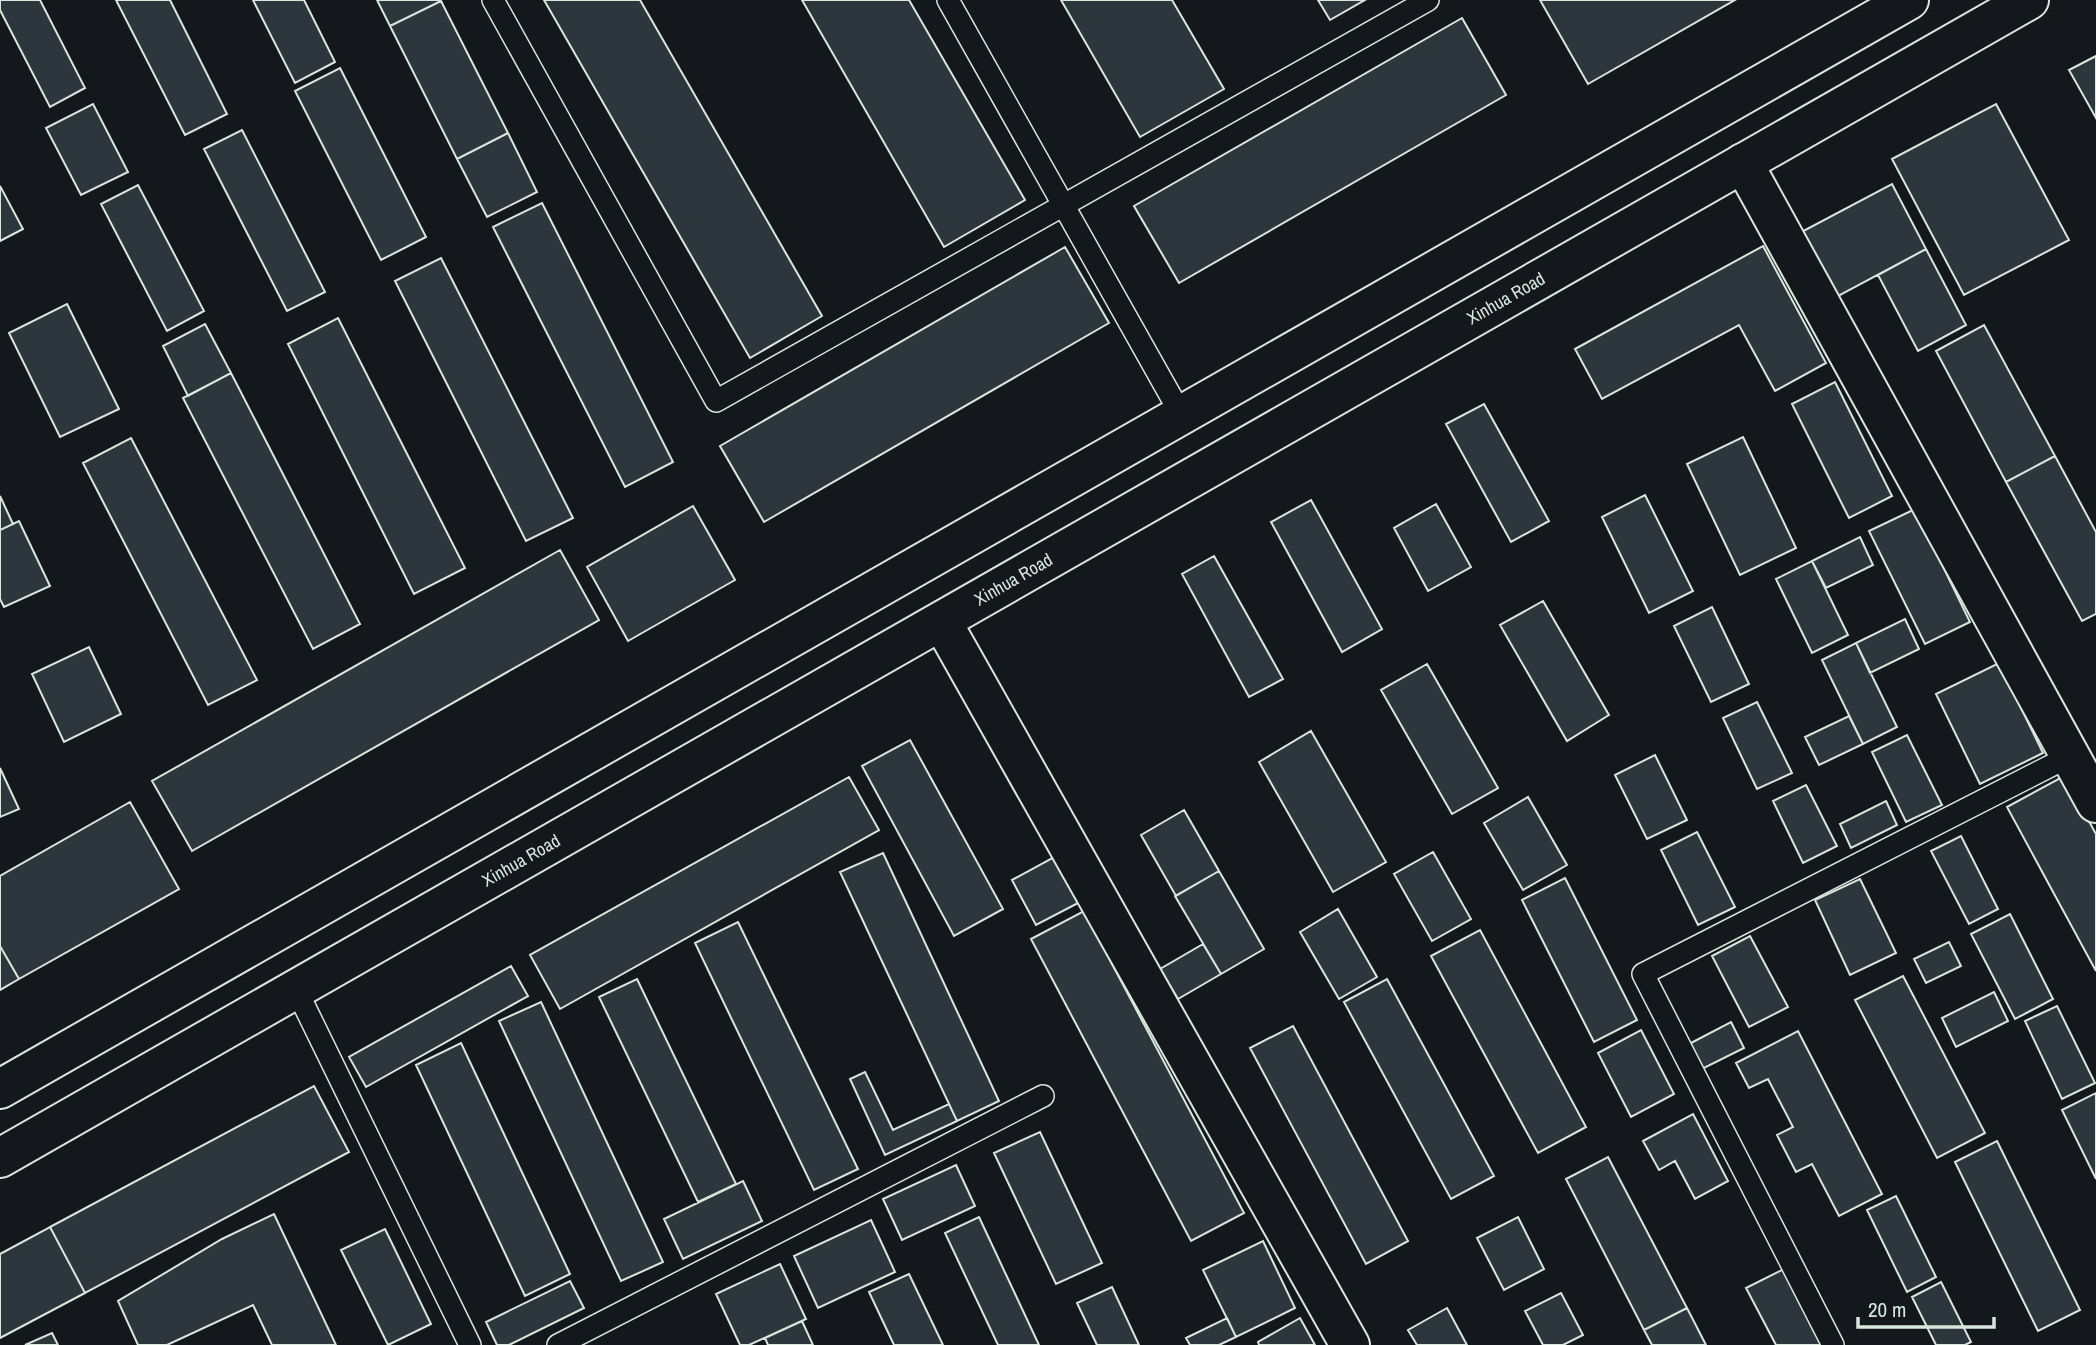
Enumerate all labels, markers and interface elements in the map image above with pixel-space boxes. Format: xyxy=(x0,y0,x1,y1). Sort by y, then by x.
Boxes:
street label: Xinhua Road xyxy=(1462,266,1549,330)
street label: Xinhua Road xyxy=(970,547,1057,611)
street label: Xinhua Road xyxy=(477,828,565,892)
scale bar xyxy=(1858,1286,1994,1330)
text: 20 m xyxy=(1868,1295,1906,1324)

